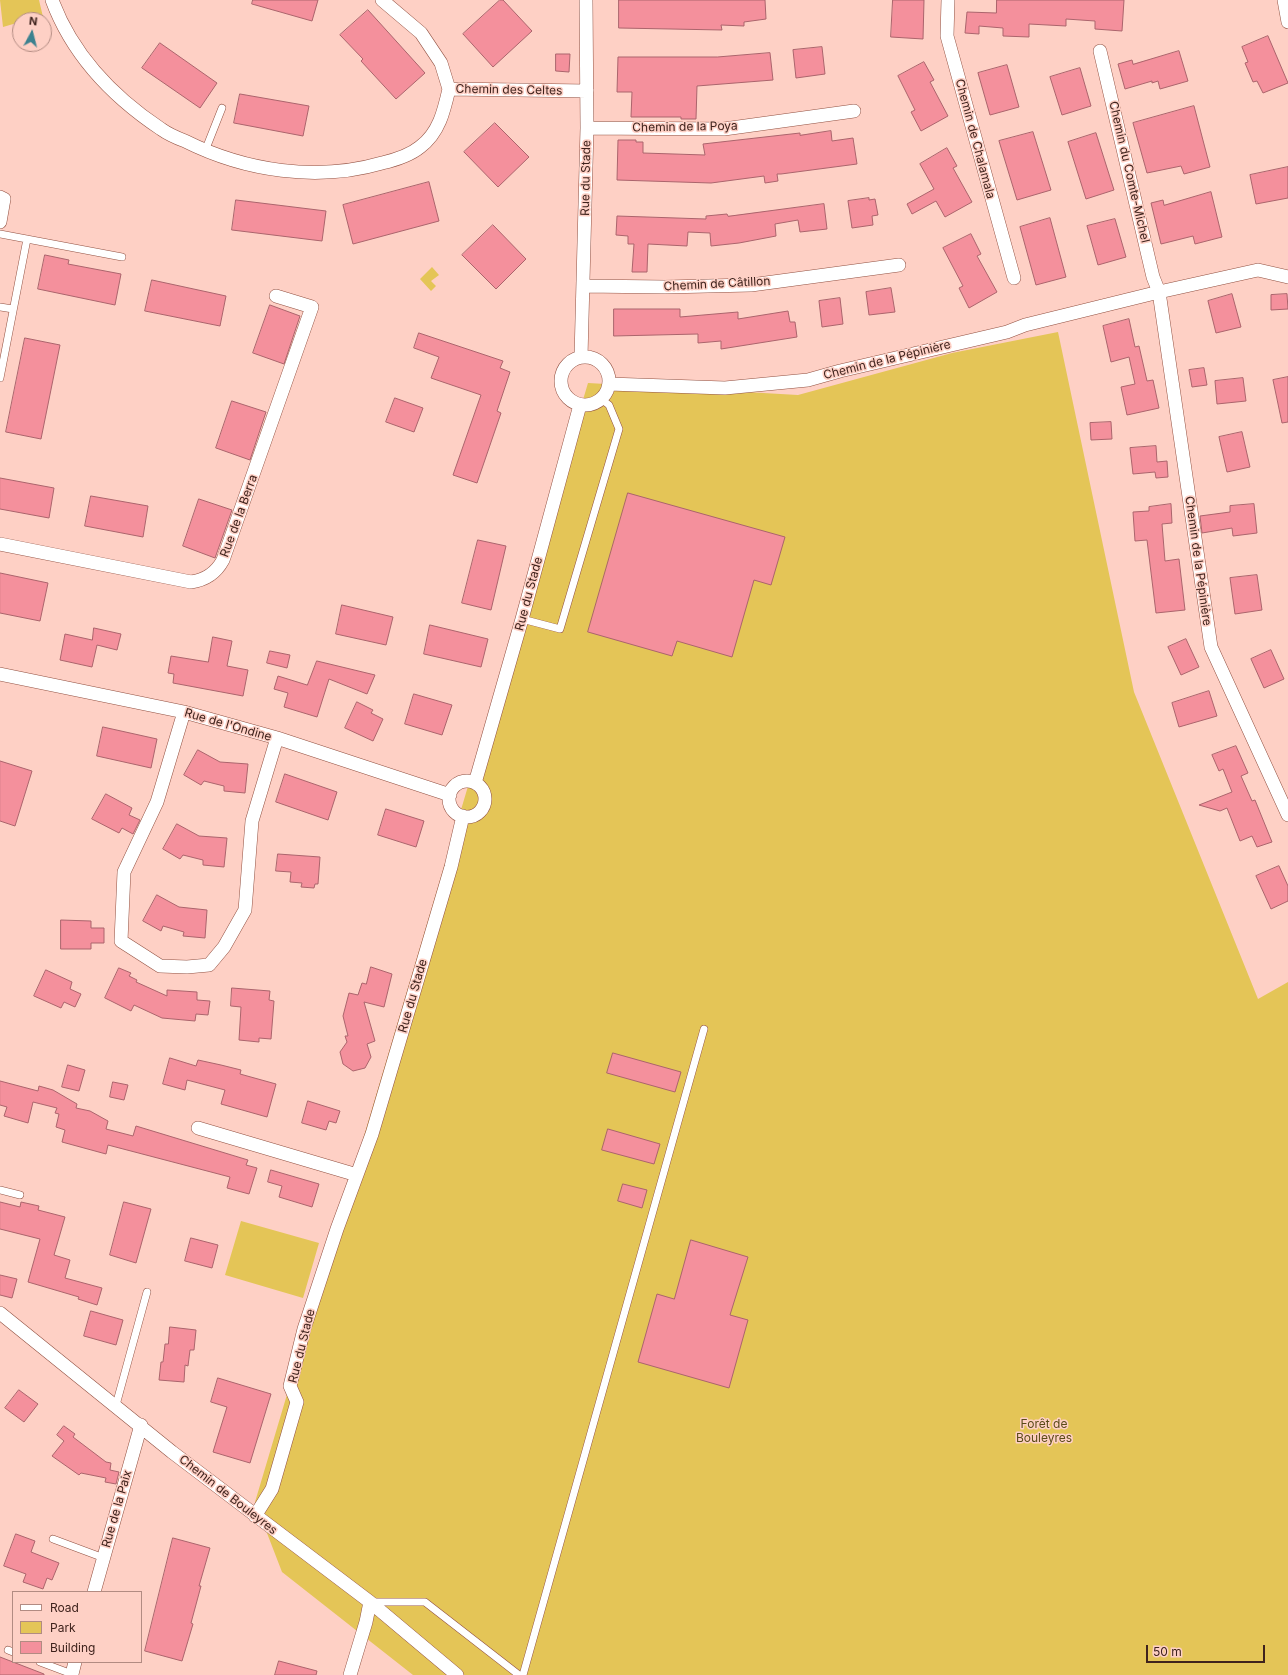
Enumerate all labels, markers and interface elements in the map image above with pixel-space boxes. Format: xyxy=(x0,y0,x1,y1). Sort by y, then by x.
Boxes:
north arrow xyxy=(12,12,52,52)
text: N xyxy=(28,14,38,29)
street label: Chemin de Chalamala xyxy=(952,77,998,201)
street label: Chemin des Celtes xyxy=(455,82,563,98)
street label: Chemin du Comte-Michel xyxy=(1106,100,1152,244)
street label: Chemin de la Poya xyxy=(632,119,738,135)
street label: Rue du Stade xyxy=(578,140,594,216)
street label: Chemin de Câtillon xyxy=(663,274,771,294)
street label: Chemin de la Pépinière xyxy=(822,337,952,383)
street label: Rue de la Berra xyxy=(217,473,261,559)
street label: Chemin de la Pépinière xyxy=(1182,495,1214,627)
street label: Rue du Stade xyxy=(512,556,546,632)
street label: Rue de l'Ondine xyxy=(183,706,273,744)
street label: Rue du Stade xyxy=(396,958,430,1034)
street label: Rue du Stade xyxy=(286,1307,318,1385)
park label: Forêt de Bouleyres xyxy=(1016,1417,1072,1445)
street label: Chemin de Bouleyres xyxy=(176,1452,280,1538)
street label: Rue de la Paix xyxy=(99,1469,135,1549)
legend xyxy=(12,1591,142,1663)
text: Road xyxy=(50,1600,79,1615)
text: Park xyxy=(50,1620,76,1635)
scale bar xyxy=(1148,1637,1267,1663)
text: Building xyxy=(50,1640,95,1655)
text: 50 m xyxy=(1153,1644,1182,1659)

